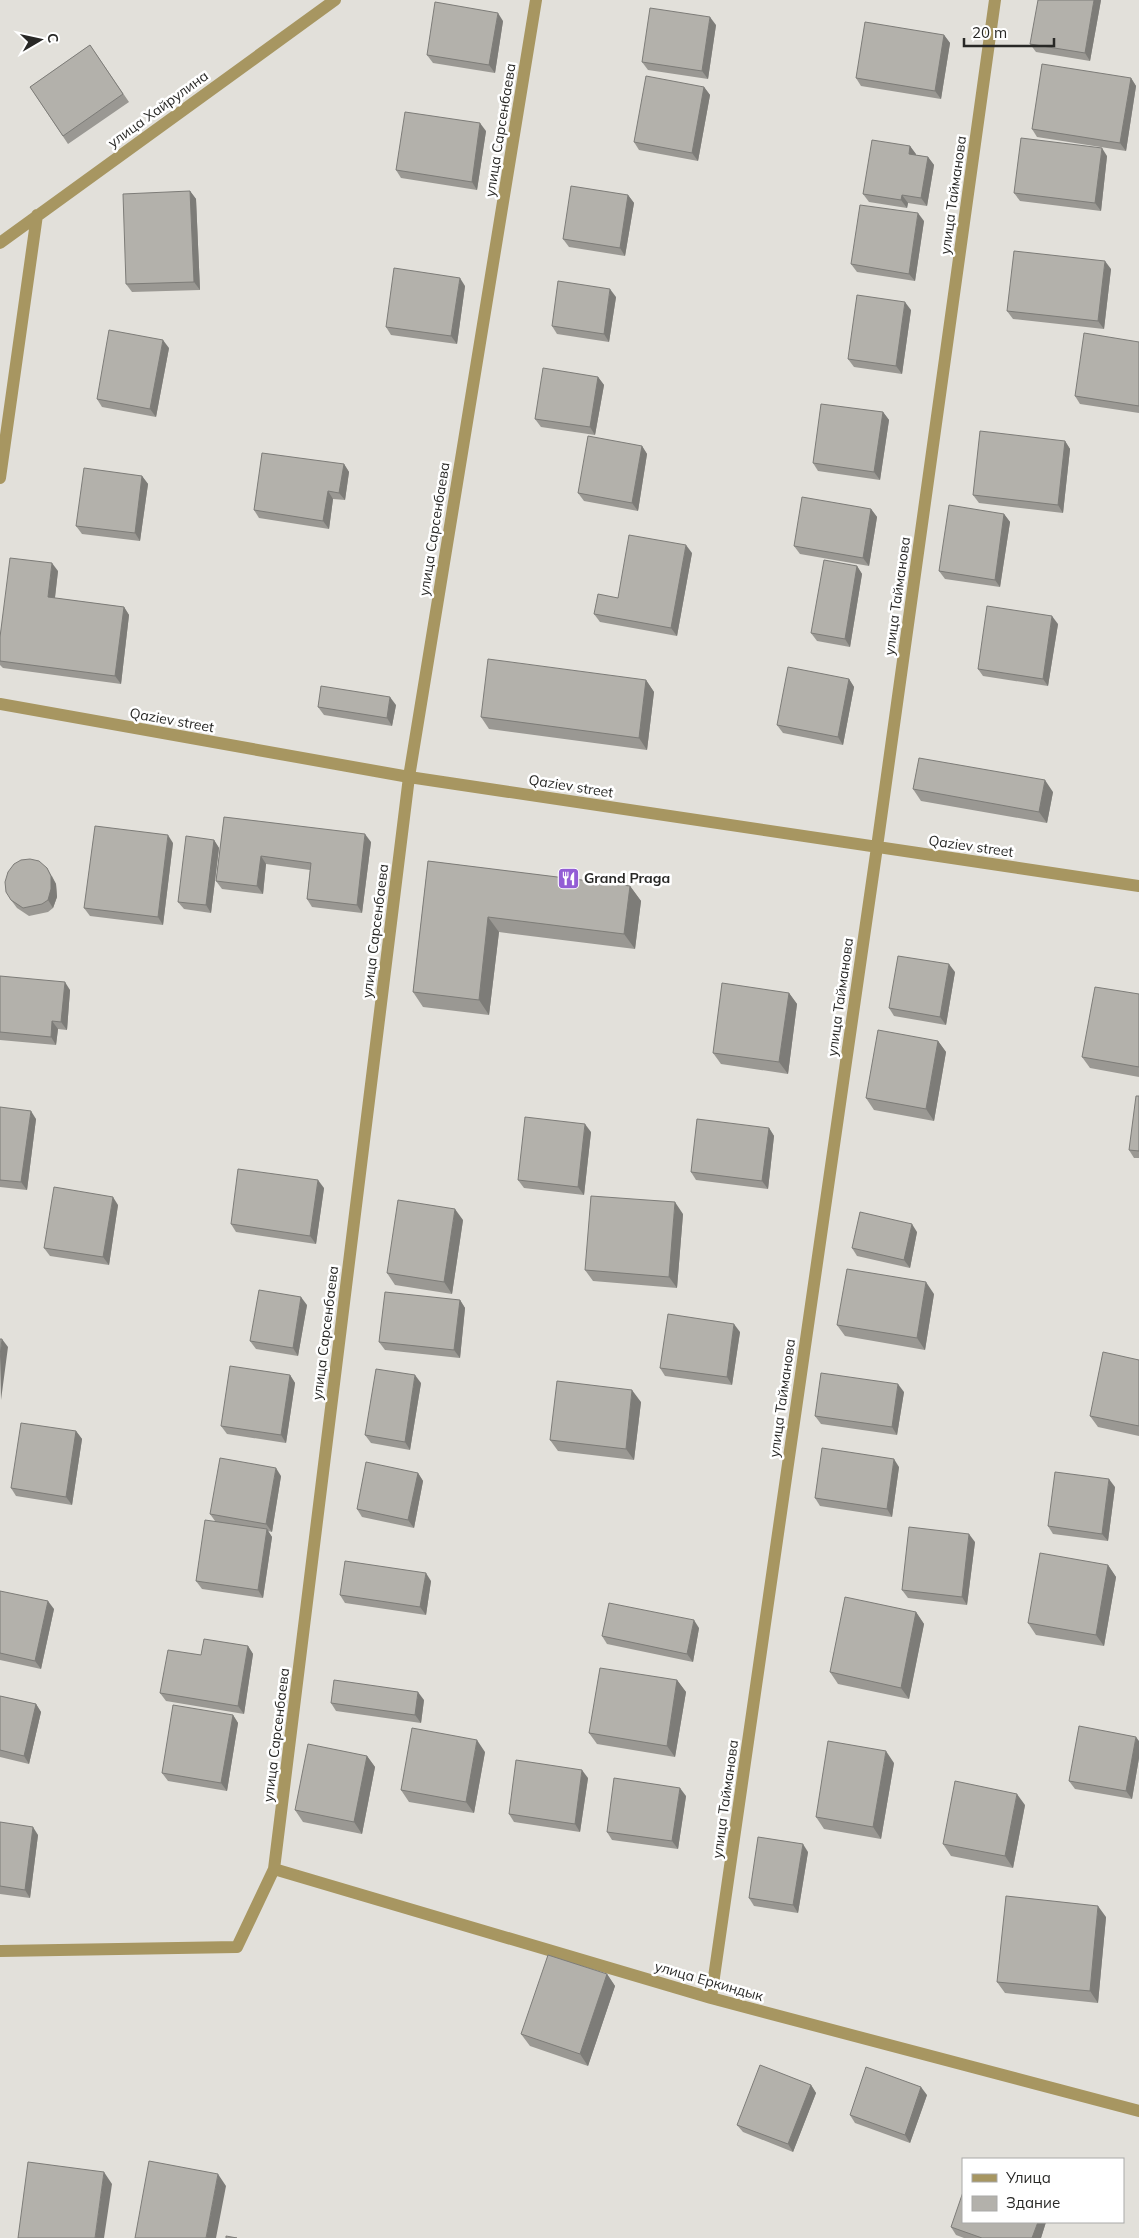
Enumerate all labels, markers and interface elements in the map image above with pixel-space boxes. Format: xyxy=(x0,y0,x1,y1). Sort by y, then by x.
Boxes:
north arrow xyxy=(15,15,65,65)
scale bar xyxy=(964,15,1054,47)
text: 20 m xyxy=(972,23,1007,42)
text: С xyxy=(43,32,62,44)
street label: улица Сарсенбаева xyxy=(481,62,519,198)
street label: улица Хайрулина xyxy=(104,67,212,151)
street label: улица Тайманова xyxy=(936,135,970,255)
street label: улица Сарсенбаева xyxy=(415,461,453,597)
street label: улица Тайманова xyxy=(880,536,914,656)
street label: Qaziev street xyxy=(128,704,216,736)
street label: Qaziev street xyxy=(527,770,615,802)
street label: Qaziev street xyxy=(928,831,1015,861)
street label: улица Сарсенбаева xyxy=(358,863,392,999)
restaurant icon: Grand Praga xyxy=(556,866,580,890)
place label: Grand Praga xyxy=(584,869,670,887)
street label: улица Тайманова xyxy=(823,937,857,1057)
street label: улица Сарсенбаева xyxy=(308,1265,342,1401)
street label: улица Тайманова xyxy=(765,1338,799,1458)
street label: улица Сарсенбаева xyxy=(259,1667,293,1803)
street label: улица Тайманова xyxy=(708,1739,742,1859)
street label: улица Еркиндык xyxy=(653,1957,766,2005)
legend xyxy=(962,2158,1124,2223)
text: Улица xyxy=(1005,2168,1051,2187)
text: Здание xyxy=(1006,2193,1060,2212)

